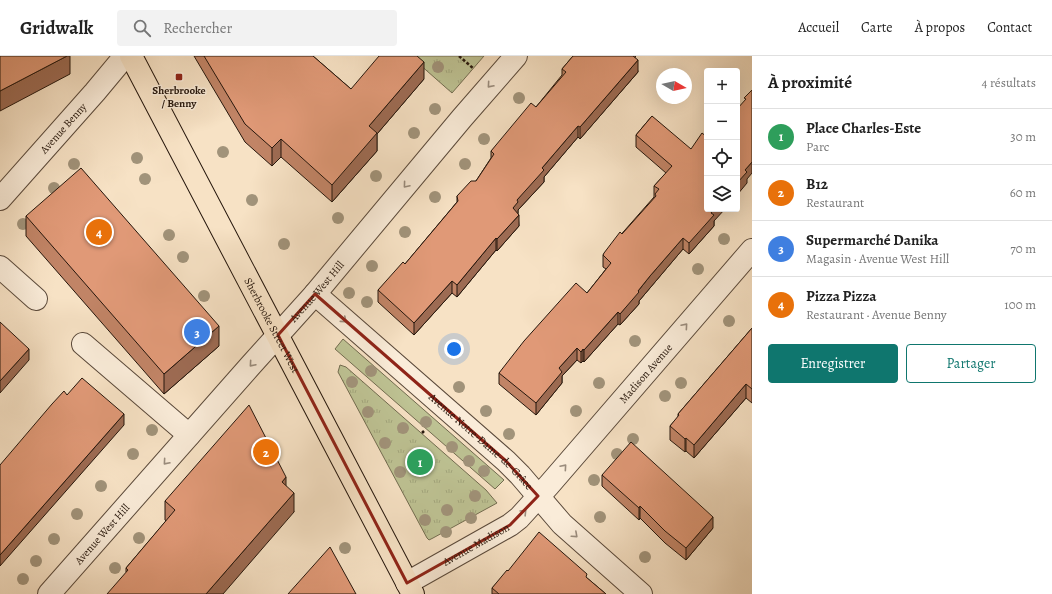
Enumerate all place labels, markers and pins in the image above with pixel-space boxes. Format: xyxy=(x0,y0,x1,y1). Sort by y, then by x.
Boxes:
marker: Sherbrooke / Benny xyxy=(174,72,184,82)
place label: Sherbrooke / Benny xyxy=(152,83,206,111)
pin: 4 xyxy=(86,217,112,247)
pin: 3 xyxy=(184,317,210,347)
pin: 2 xyxy=(253,437,279,467)
pin: 1 xyxy=(407,447,433,477)

